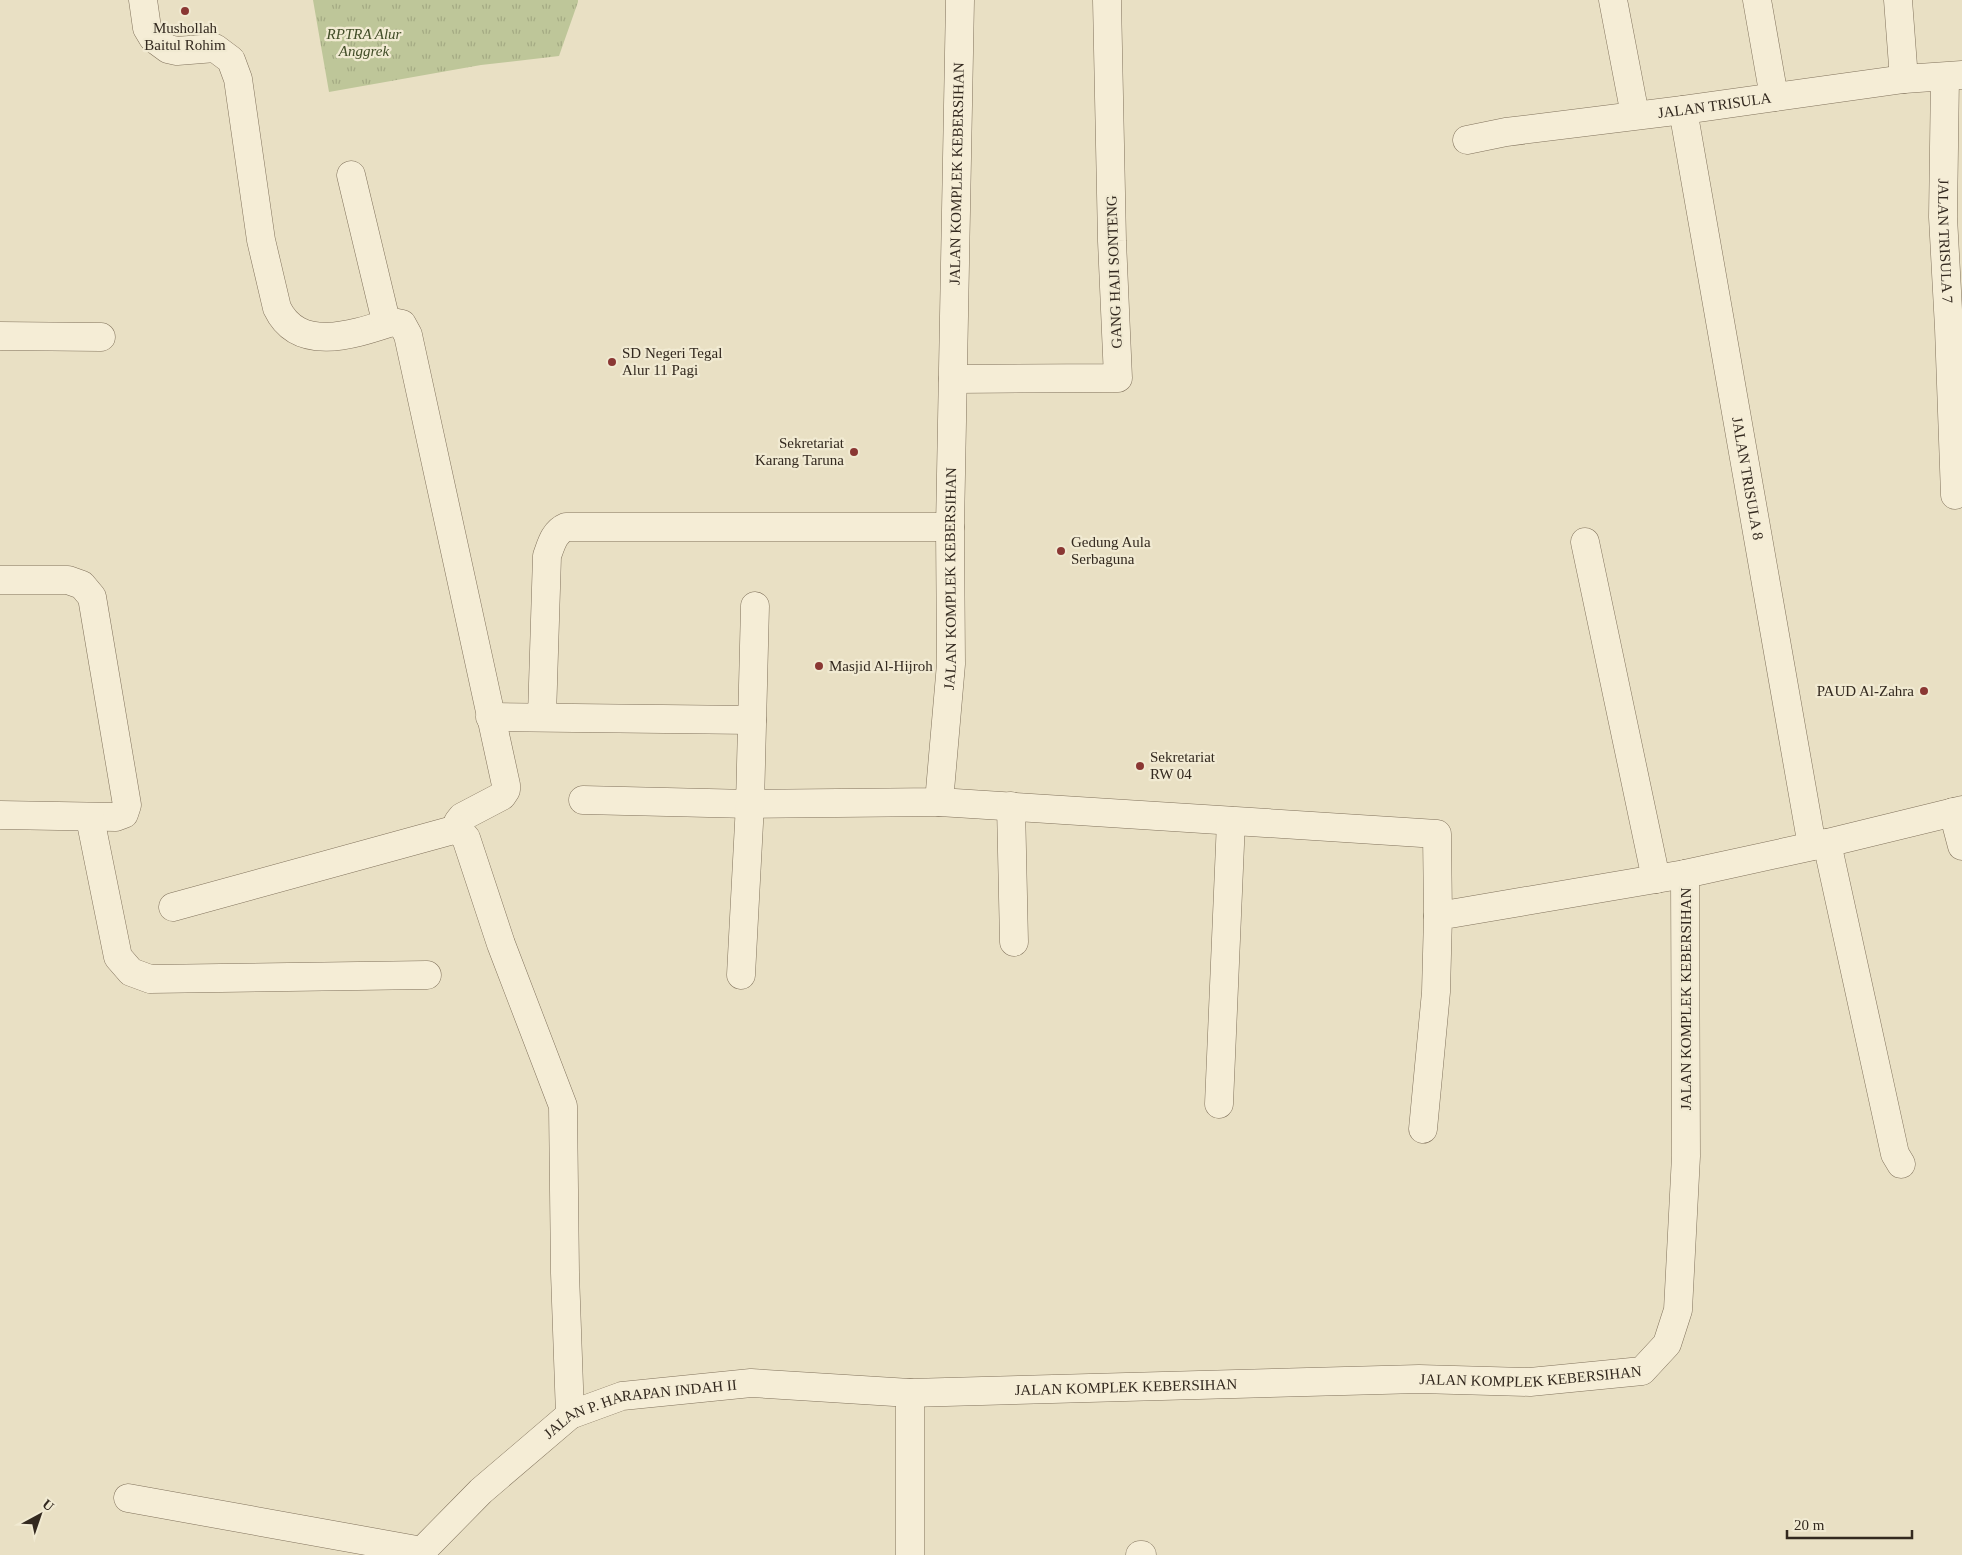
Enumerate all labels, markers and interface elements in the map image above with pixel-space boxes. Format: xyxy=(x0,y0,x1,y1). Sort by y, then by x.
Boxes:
marker: Mushollah Baitul Rohim xyxy=(179,5,191,17)
place label: Mushollah Baitul Rohim xyxy=(144,20,226,53)
park label: RPTRA Alur Anggrek xyxy=(326,26,402,59)
street label: JALAN KOMPLEK KEBERSIHAN xyxy=(947,62,967,285)
street label: JALAN TRISULA xyxy=(1657,90,1772,121)
street label: JALAN TRISULA 7 xyxy=(1935,178,1956,304)
street label: GANG HAJI SONTENG xyxy=(1103,195,1125,349)
place label: SD Negeri Tegal Alur 11 Pagi xyxy=(622,345,722,378)
marker: SD Negeri Tegal Alur 11 Pagi xyxy=(606,356,618,368)
street label: JALAN TRISULA 8 xyxy=(1729,416,1766,541)
place label: Sekretariat Karang Taruna xyxy=(755,435,845,468)
marker: Sekretariat Karang Taruna xyxy=(848,446,860,458)
street label: JALAN KOMPLEK KEBERSIHAN xyxy=(941,467,959,691)
place label: Gedung Aula Serbaguna xyxy=(1071,534,1151,567)
marker: Gedung Aula Serbaguna xyxy=(1055,545,1067,557)
place label: Masjid Al-Hijroh xyxy=(829,658,933,674)
marker: Masjid Al-Hijroh xyxy=(813,660,825,672)
place label: PAUD Al-Zahra xyxy=(1817,683,1914,699)
marker: PAUD Al-Zahra xyxy=(1918,685,1930,697)
place label: Sekretariat RW 04 xyxy=(1150,749,1216,782)
marker: Sekretariat RW 04 xyxy=(1134,760,1146,772)
street label: JALAN KOMPLEK KEBERSIHAN xyxy=(1678,888,1694,1110)
street label: JALAN KOMPLEK KEBERSIHAN xyxy=(1419,1363,1643,1390)
street label: JALAN P. HARAPAN INDAH II xyxy=(541,1376,737,1442)
street label: JALAN KOMPLEK KEBERSIHAN xyxy=(1014,1376,1238,1398)
north arrow xyxy=(15,1490,65,1540)
text: U xyxy=(39,1496,57,1514)
scale bar xyxy=(1787,1508,1912,1540)
text: 20 m xyxy=(1794,1517,1825,1533)

